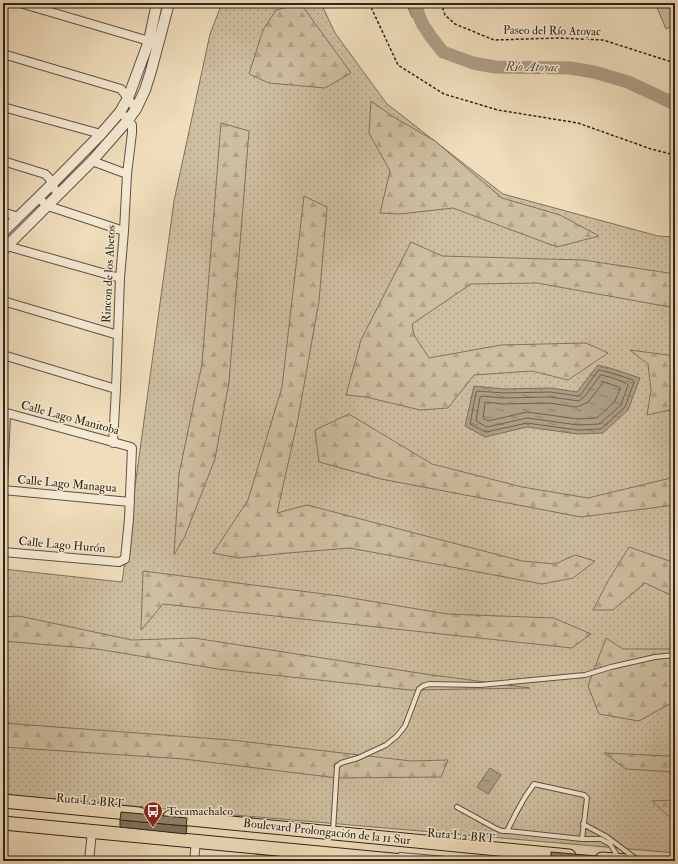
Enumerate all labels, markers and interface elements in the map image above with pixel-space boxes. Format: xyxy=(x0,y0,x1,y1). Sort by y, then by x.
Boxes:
street label: Paseo del Río Atoyac xyxy=(503,23,601,39)
water label: Río Atoyac xyxy=(504,59,560,75)
street label: Rincon de los Abetos xyxy=(99,224,119,324)
street label: Calle Lago Manitoba xyxy=(19,398,122,439)
street label: Calle Lago Managua xyxy=(17,472,118,496)
street label: Calle Lago Hurón xyxy=(18,534,106,556)
street label: Ruta L2 BRT xyxy=(55,791,125,811)
bus stop icon: Tecamachalco xyxy=(142,800,164,828)
place label: Tecamachalco xyxy=(167,804,233,819)
street label: Boulevard Prolongación de la 11 Sur xyxy=(242,816,412,848)
street label: Ruta L2 BRT xyxy=(426,826,496,846)

